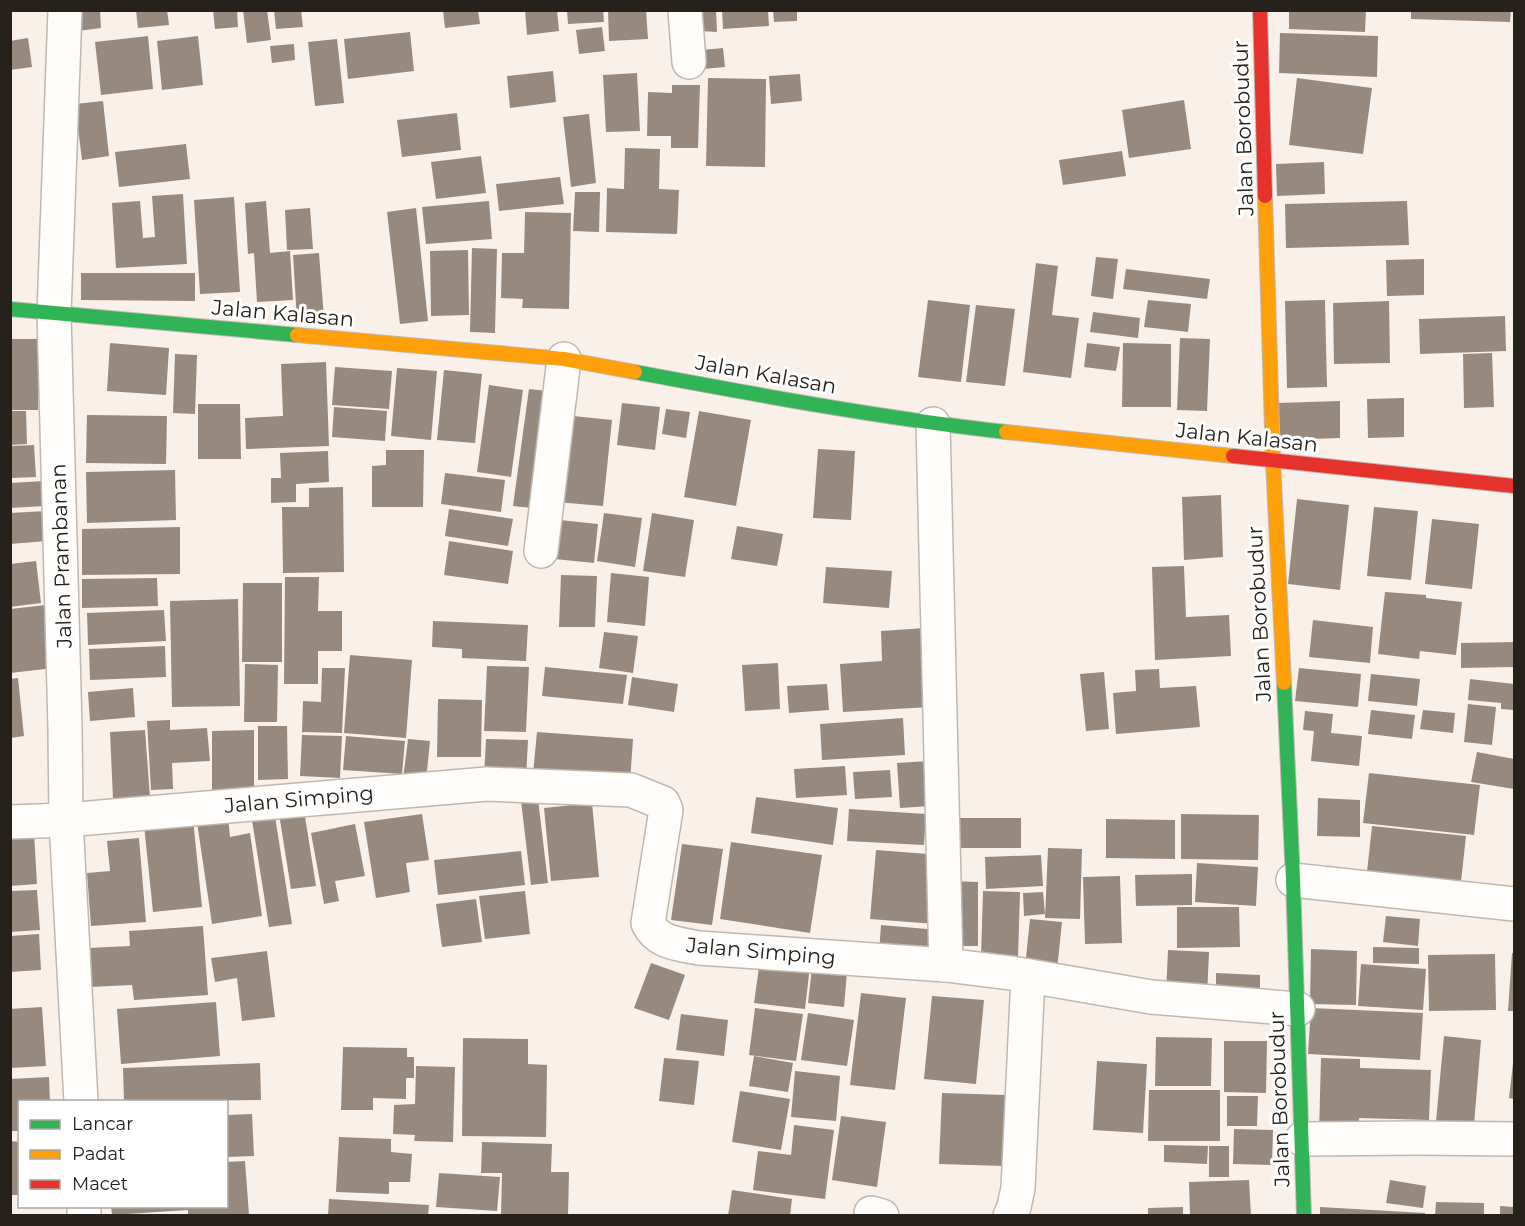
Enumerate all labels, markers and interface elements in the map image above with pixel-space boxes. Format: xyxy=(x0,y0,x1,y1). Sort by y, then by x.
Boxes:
street label: Jalan Borobudur xyxy=(1227,40,1259,217)
street label: Jalan Kalasan xyxy=(210,294,355,332)
street label: Jalan Kalasan xyxy=(693,349,838,399)
street label: Jalan Kalasan xyxy=(1174,417,1319,457)
street label: Jalan Prambanan xyxy=(45,463,77,650)
street label: Jalan Borobudur xyxy=(1242,525,1276,704)
street label: Jalan Simping xyxy=(222,780,375,818)
street label: Jalan Simping xyxy=(684,932,837,970)
street label: Jalan Borobudur xyxy=(1263,1011,1295,1188)
legend xyxy=(18,1100,228,1208)
text: Lancar xyxy=(72,1113,133,1135)
text: Padat xyxy=(72,1143,125,1165)
text: Macet xyxy=(72,1173,128,1195)

